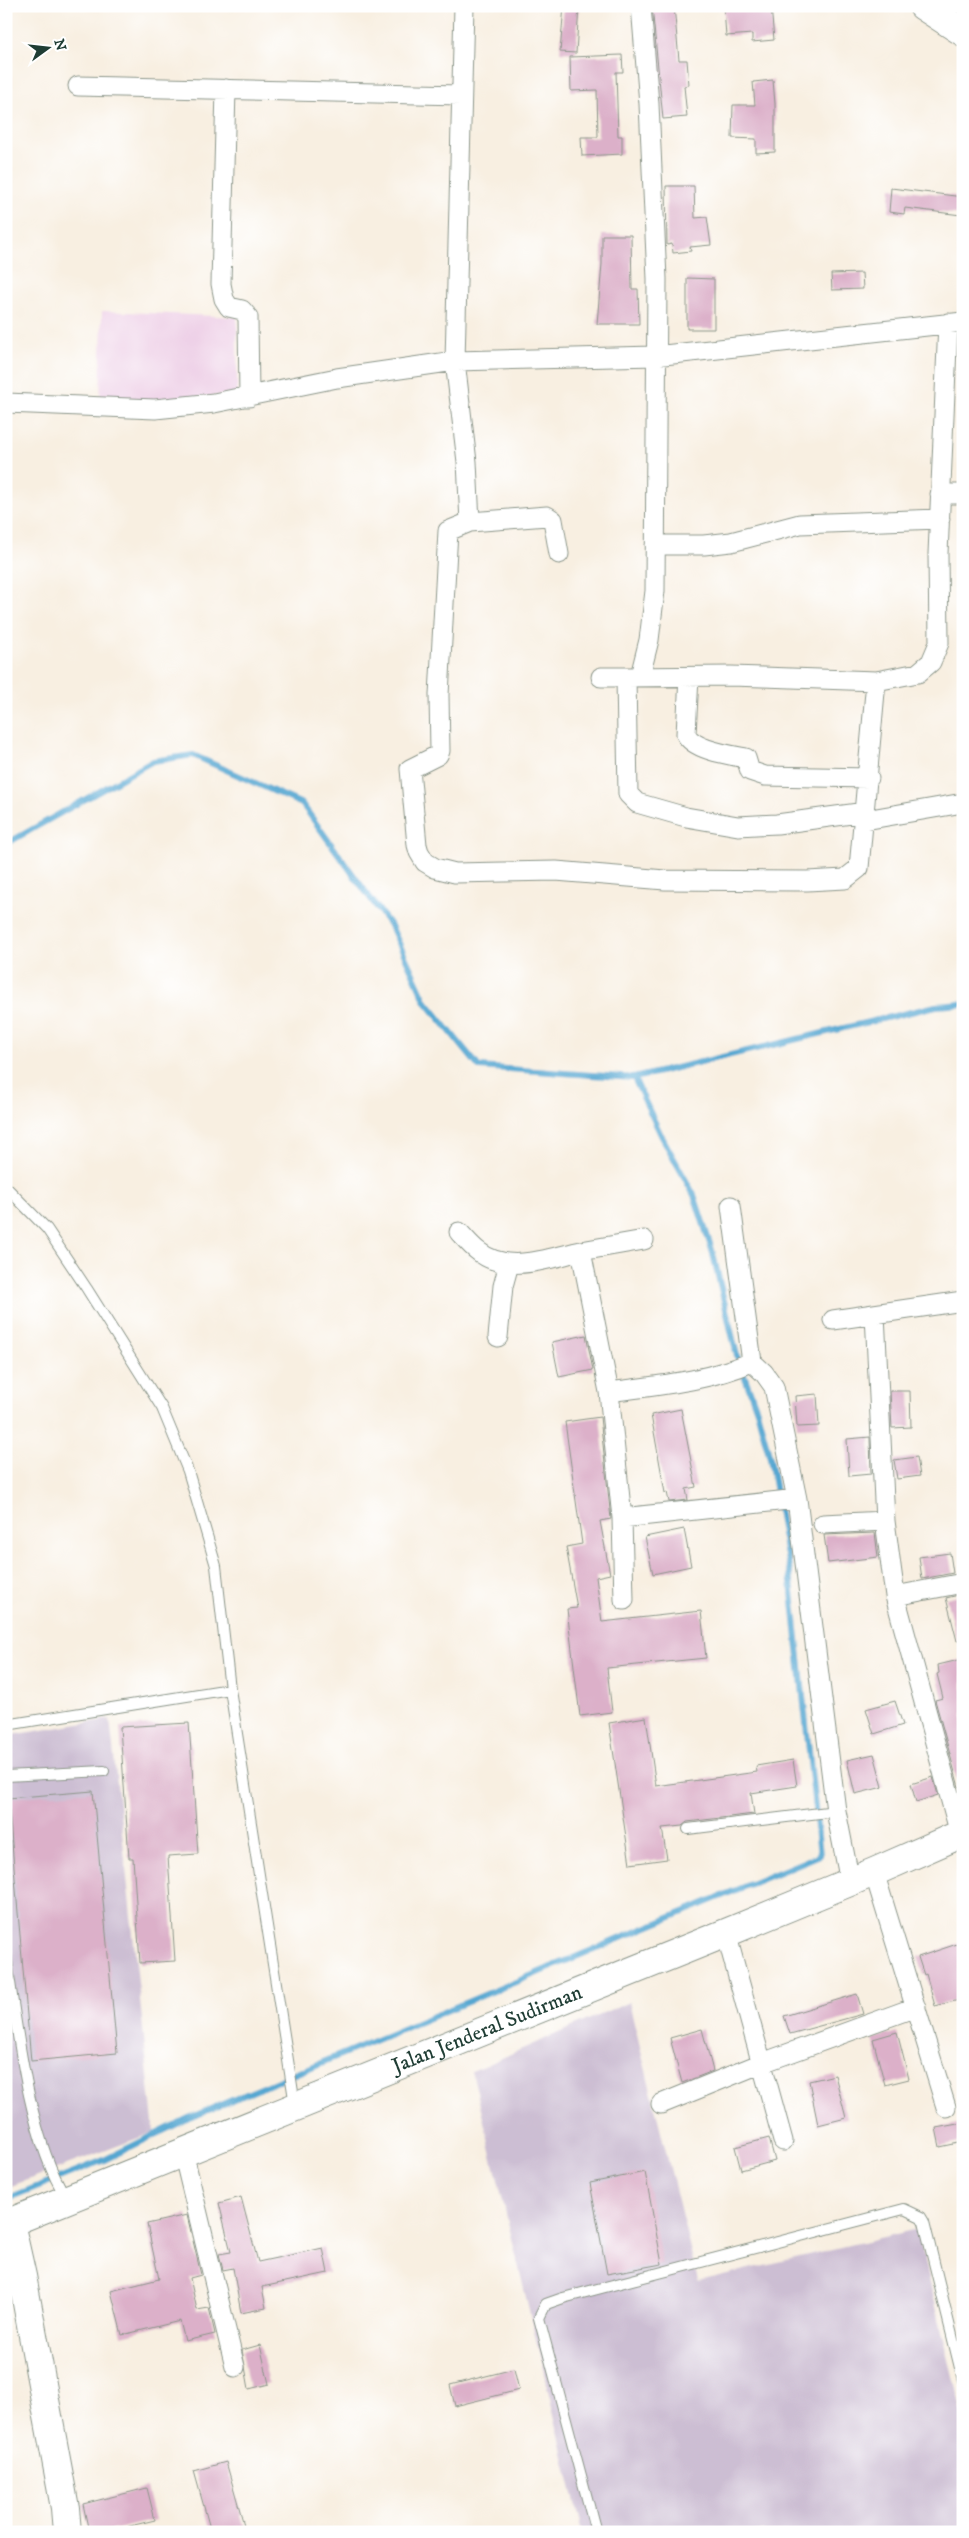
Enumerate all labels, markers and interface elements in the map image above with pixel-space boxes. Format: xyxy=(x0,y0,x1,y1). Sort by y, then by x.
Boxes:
north arrow xyxy=(22,22,72,72)
text: N xyxy=(49,37,70,53)
street label: Jalan Jenderal Sudirman xyxy=(387,1980,586,2080)

